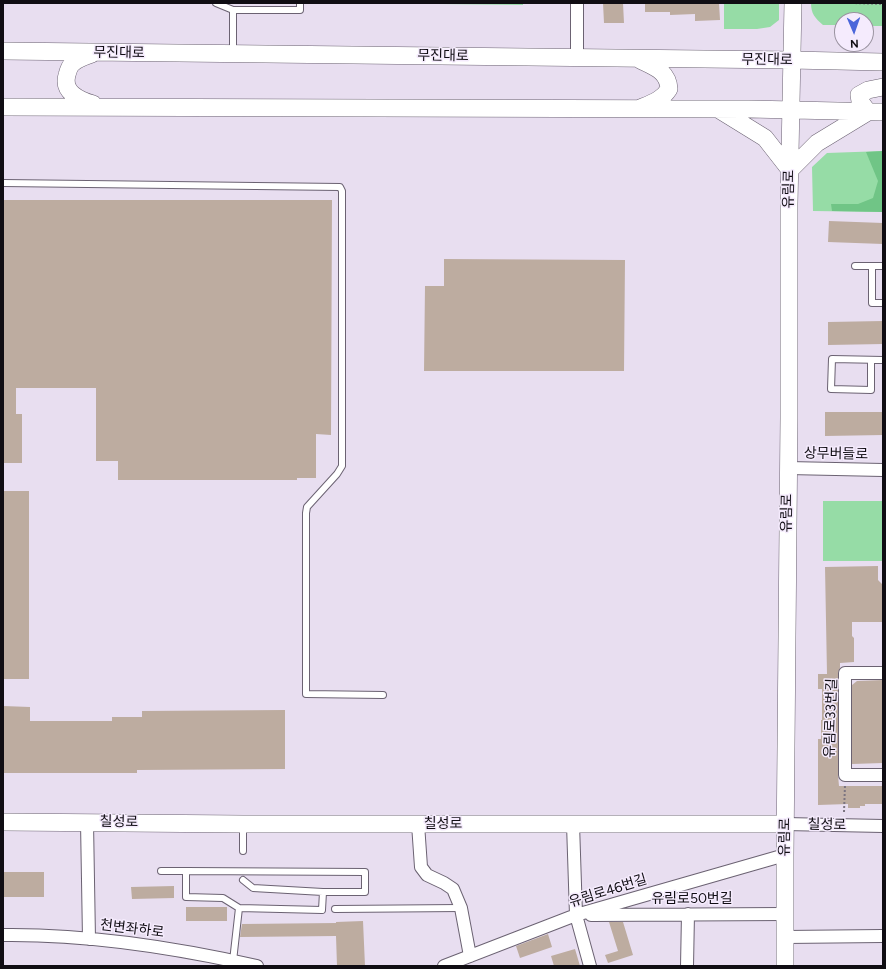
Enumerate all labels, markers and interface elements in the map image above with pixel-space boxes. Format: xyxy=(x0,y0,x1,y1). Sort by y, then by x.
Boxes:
north arrow xyxy=(834,12,874,52)
text: N xyxy=(850,37,859,50)
street label: 무진대로 xyxy=(93,44,145,62)
street label: 무진대로 xyxy=(417,47,469,65)
street label: 무진대로 xyxy=(741,51,793,69)
street label: 유림로 xyxy=(780,170,798,208)
street label: 상무버들로 xyxy=(804,445,868,463)
street label: 유림로 xyxy=(778,494,796,532)
street label: 유림로33번길 xyxy=(821,678,841,758)
street label: 칠성로 xyxy=(100,813,138,831)
street label: 칠성로 xyxy=(424,816,462,832)
street label: 칠성로 xyxy=(808,816,846,834)
street label: 유림로 xyxy=(776,818,794,856)
street label: 유림로46번길 xyxy=(567,871,649,911)
street label: 유림로50번길 xyxy=(651,891,733,907)
street label: 천변좌하로 xyxy=(99,917,165,941)

